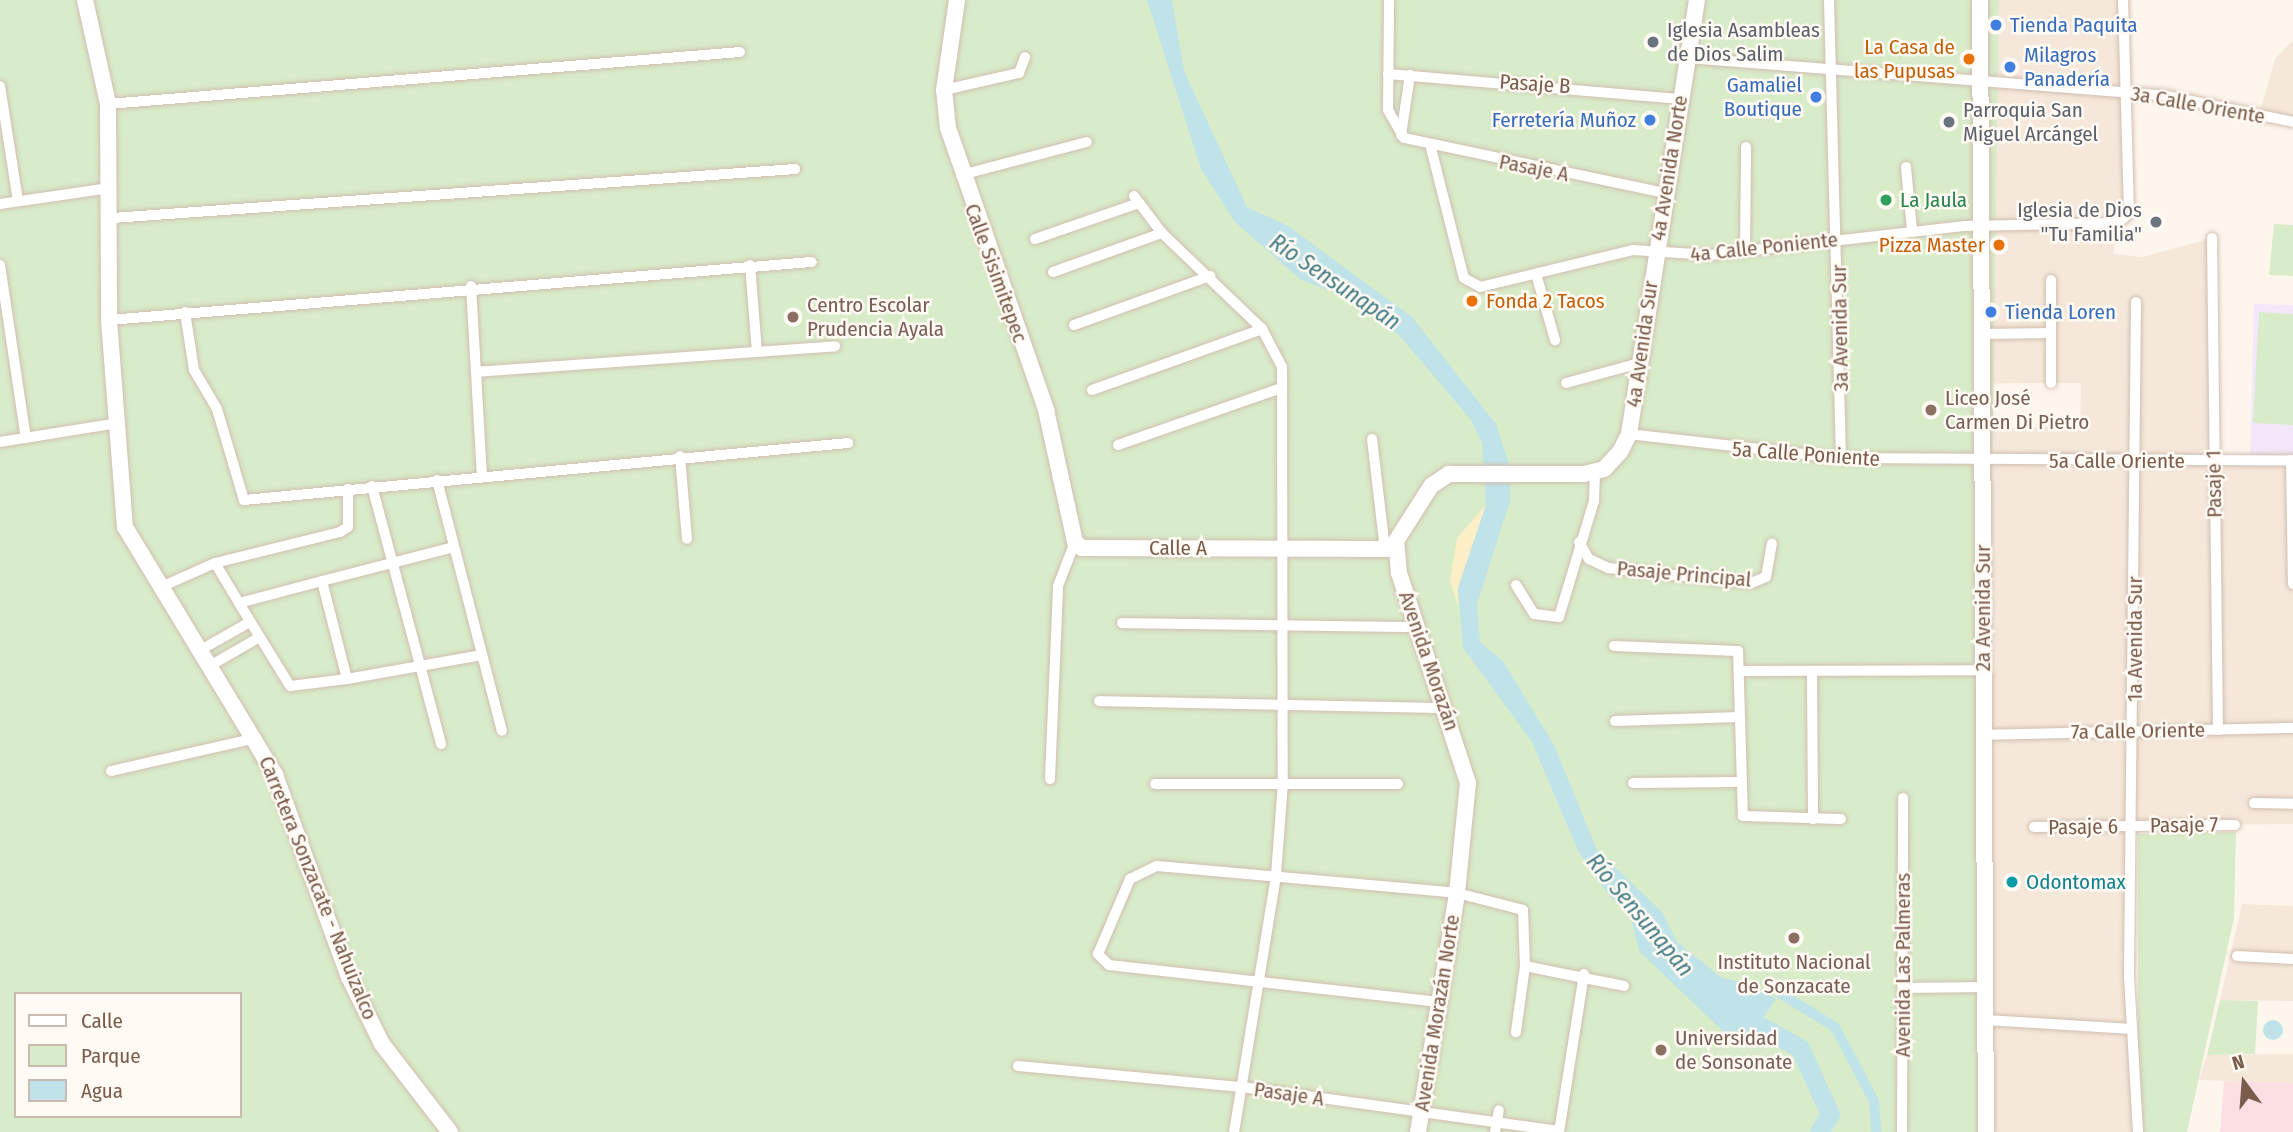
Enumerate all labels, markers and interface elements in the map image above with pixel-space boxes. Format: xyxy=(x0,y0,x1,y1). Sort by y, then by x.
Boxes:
place label: Tienda Paquita xyxy=(2010,12,2138,38)
place label: Iglesia Asambleas de Dios Salim xyxy=(1667,17,1820,67)
marker: Tienda Paquita xyxy=(1988,17,2004,33)
marker: Iglesia Asambleas de Dios Salim xyxy=(1645,34,1661,50)
place label: La Casa de las Pupusas xyxy=(1854,34,1955,84)
place label: Milagros Panadería xyxy=(2024,42,2110,92)
marker: La Casa de las Pupusas xyxy=(1961,51,1977,67)
marker: Milagros Panadería xyxy=(2002,59,2018,75)
street label: Pasaje B xyxy=(1499,69,1571,99)
place label: Gamaliel Boutique xyxy=(1724,72,1802,122)
street label: 3a Calle Oriente xyxy=(2129,81,2267,129)
marker: Gamaliel Boutique xyxy=(1808,89,1824,105)
street label: 4a Avenida Norte xyxy=(1645,93,1693,243)
place label: Parroquia San Miguel Arcángel xyxy=(1963,97,2098,147)
place label: Ferretería Muñoz xyxy=(1492,107,1636,133)
marker: Ferretería Muñoz xyxy=(1642,112,1658,128)
marker: Parroquia San Miguel Arcángel xyxy=(1941,114,1957,130)
street label: Pasaje A xyxy=(1497,149,1571,187)
place label: La Jaula xyxy=(1900,187,1967,213)
marker: La Jaula xyxy=(1878,192,1894,208)
place label: Iglesia de Dios "Tu Familia" xyxy=(2017,197,2142,247)
street label: Calle Sisimitepec xyxy=(959,200,1033,346)
marker: Iglesia de Dios "Tu Familia" xyxy=(2148,214,2164,230)
street label: 4a Calle Poniente xyxy=(1689,227,1839,267)
water label: Río Sensunapán xyxy=(1265,228,1405,336)
place label: Pizza Master xyxy=(1879,232,1985,258)
marker: Pizza Master xyxy=(1991,237,2007,253)
street label: 3a Avenida Sur xyxy=(1826,264,1854,392)
street label: 4a Avenida Sur xyxy=(1621,279,1663,409)
place label: Fonda 2 Tacos xyxy=(1486,288,1605,314)
place label: Centro Escolar Prudencia Ayala xyxy=(807,292,944,342)
marker: Fonda 2 Tacos xyxy=(1464,293,1480,309)
place label: Tienda Loren xyxy=(2005,299,2116,325)
marker: Tienda Loren xyxy=(1983,304,1999,320)
marker: Centro Escolar Prudencia Ayala xyxy=(785,309,801,325)
place label: Liceo José Carmen Di Pietro xyxy=(1945,385,2089,435)
marker: Liceo José Carmen Di Pietro xyxy=(1923,402,1939,418)
street label: 5a Calle Poniente xyxy=(1731,436,1881,472)
street label: 5a Calle Oriente xyxy=(2049,448,2185,474)
street label: Pasaje 1 xyxy=(2201,450,2227,518)
street label: Calle A xyxy=(1149,535,1207,561)
street label: 2a Avenida Sur xyxy=(1970,545,1996,671)
street label: Pasaje Principal xyxy=(1616,556,1752,592)
street label: 1a Avenida Sur xyxy=(2122,576,2148,702)
street label: Avenida Morazán xyxy=(1393,588,1465,734)
street label: 7a Calle Oriente xyxy=(2071,717,2205,745)
street label: Carretera Sonzacate - Nahuizalco xyxy=(253,753,383,1023)
street label: Pasaje 7 xyxy=(2150,812,2218,838)
street label: Pasaje 6 xyxy=(2048,814,2118,840)
water label: Río Sensunapán xyxy=(1581,848,1699,982)
place label: Odontomax xyxy=(2026,869,2126,895)
street label: Avenida Las Palmeras xyxy=(1890,873,1916,1057)
marker: Odontomax xyxy=(2004,874,2020,890)
street label: Avenida Morazán Norte xyxy=(1409,913,1465,1113)
marker: Instituto Nacional de Sonzacate xyxy=(1786,930,1802,946)
place label: Instituto Nacional de Sonzacate xyxy=(1717,949,1871,999)
legend xyxy=(14,992,242,1118)
text: Calle xyxy=(81,1008,123,1034)
place label: Universidad de Sonsonate xyxy=(1675,1025,1792,1075)
marker: Universidad de Sonsonate xyxy=(1653,1042,1669,1058)
text: Parque xyxy=(81,1043,141,1069)
north arrow xyxy=(2209,1048,2279,1118)
text: N xyxy=(2229,1050,2247,1075)
street label: Pasaje A xyxy=(1252,1077,1326,1111)
text: Agua xyxy=(81,1078,123,1104)

